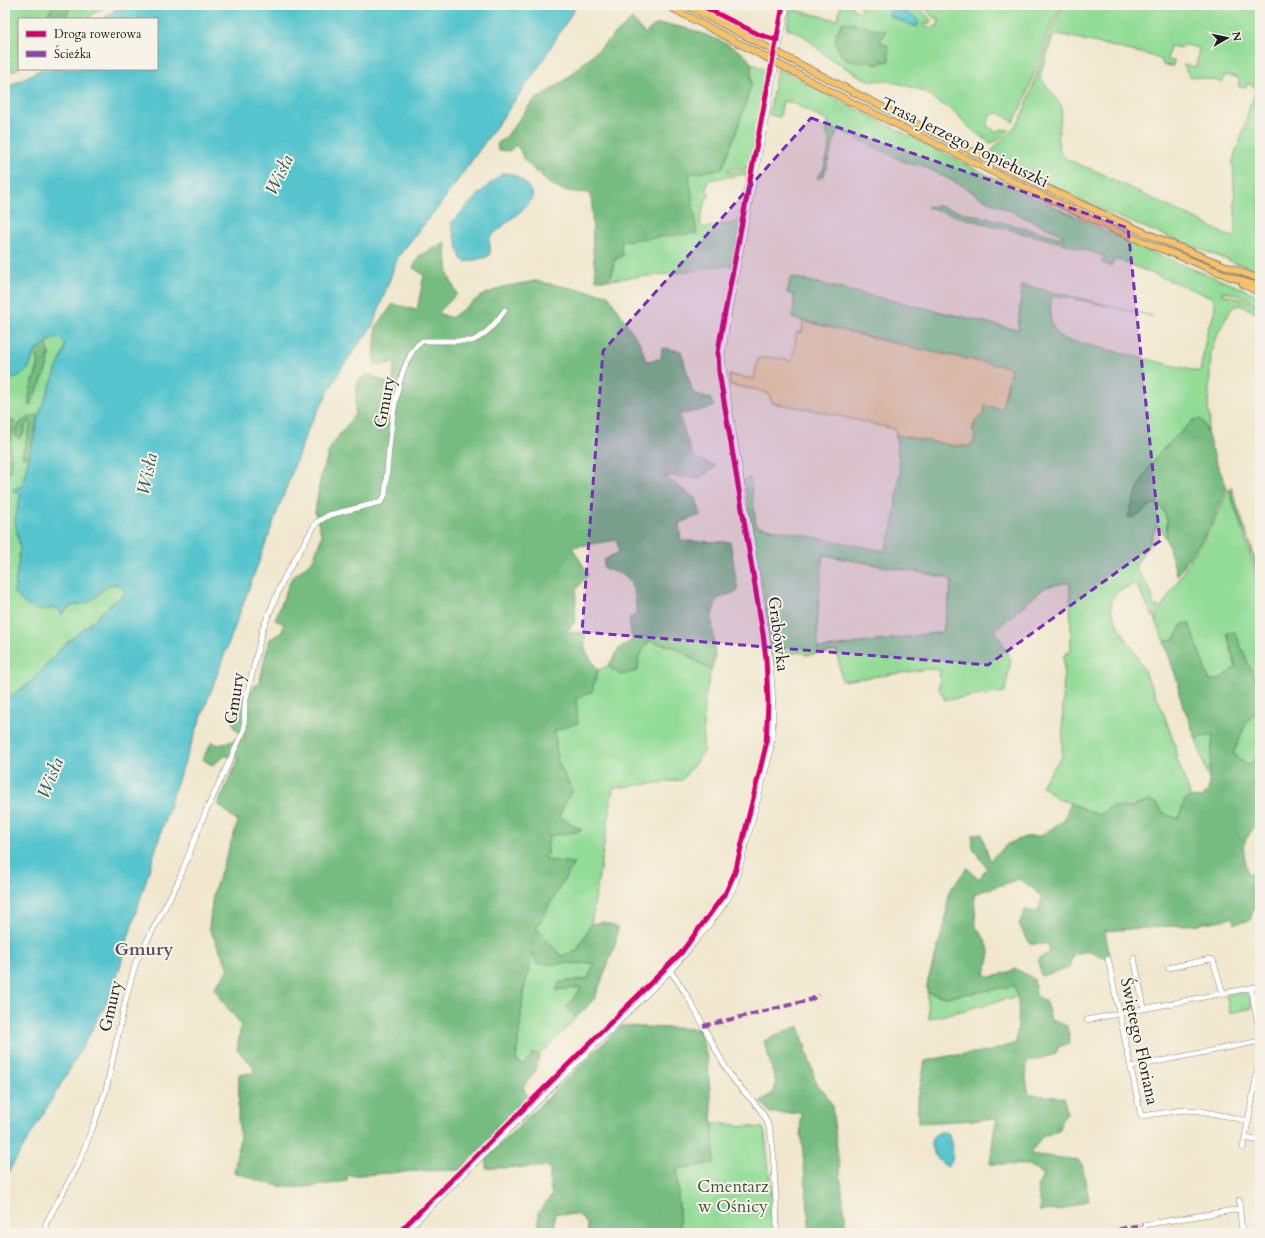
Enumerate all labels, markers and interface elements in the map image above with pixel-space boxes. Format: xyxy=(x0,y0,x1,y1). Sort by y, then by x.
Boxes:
legend xyxy=(18,18,158,70)
north arrow xyxy=(1207,18,1247,58)
text: Droga rowerowa xyxy=(54,26,142,42)
text: N xyxy=(1228,31,1245,43)
text: Ścieżka xyxy=(54,45,92,62)
street label: Trasa Jerzego Popiełuszki xyxy=(877,92,1053,193)
water label: Wisła xyxy=(259,151,300,200)
street label: Gmury xyxy=(368,374,401,430)
water label: Wisła xyxy=(131,451,164,497)
street label: Grabówka xyxy=(762,595,795,674)
street label: Gmury xyxy=(219,670,250,726)
water label: Wisła xyxy=(31,754,70,802)
district label: Gmury xyxy=(114,937,174,962)
street label: Świętego Floriana xyxy=(1115,975,1164,1107)
street label: Gmury xyxy=(93,978,128,1034)
park label: Cmentarz w Ośnicy xyxy=(697,1175,769,1218)

